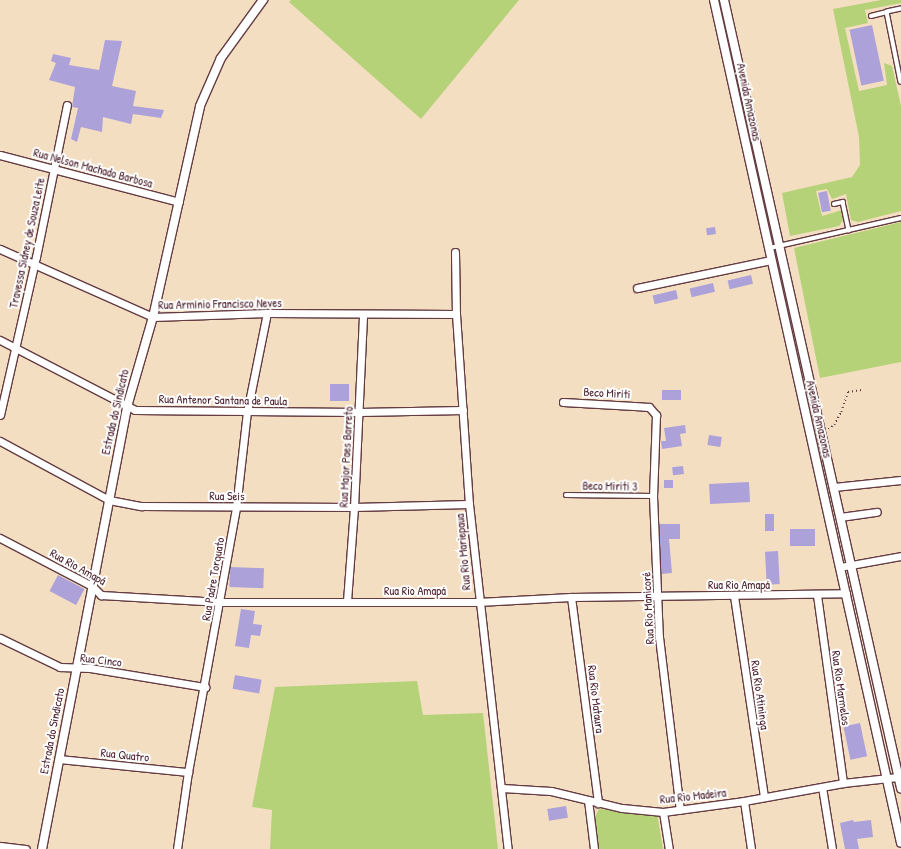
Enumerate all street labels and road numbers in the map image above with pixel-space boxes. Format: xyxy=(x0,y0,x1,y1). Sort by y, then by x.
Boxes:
street label: Avenida Amazonas xyxy=(734,62,764,142)
street label: Rua Nelson Machado Barbosa xyxy=(32,145,154,191)
street label: Travessa Sidney de Souza Leite xyxy=(6,176,48,310)
street label: Rua Armínio Francisco Neves xyxy=(158,296,282,312)
street label: Estrada do Sindicato xyxy=(98,368,132,456)
street label: Avenida Amazonas xyxy=(803,379,835,459)
street label: Beco Miriti xyxy=(583,385,631,401)
street label: Rua Antenor Santana de Paula xyxy=(159,392,287,408)
street label: Rua Major Paes Barreto xyxy=(336,406,356,508)
street label: Beco Miriti 3 xyxy=(582,478,638,494)
street label: Rua Seis xyxy=(209,488,245,504)
street label: Rua Rio Mariepaua xyxy=(452,513,474,591)
street label: Rua Padre Torquato xyxy=(199,536,227,622)
street label: Rua Rio Amapá xyxy=(47,546,109,588)
street label: Rua Rio Manicoré xyxy=(639,572,657,644)
street label: Rua Rio Amapá xyxy=(708,578,770,592)
street label: Rua Rio Amapá xyxy=(384,584,446,598)
street label: Rua Cinco xyxy=(79,650,123,670)
street label: Rua Rio Marmelos xyxy=(829,650,853,726)
street label: Rua Rio Atininga xyxy=(748,659,772,731)
street label: Rua Rio Mataura xyxy=(585,664,607,734)
street label: Estrada do Sindicato xyxy=(37,687,67,775)
street label: Rua Quatro xyxy=(100,745,150,765)
street label: Rua Rio Madeira xyxy=(659,785,727,807)

